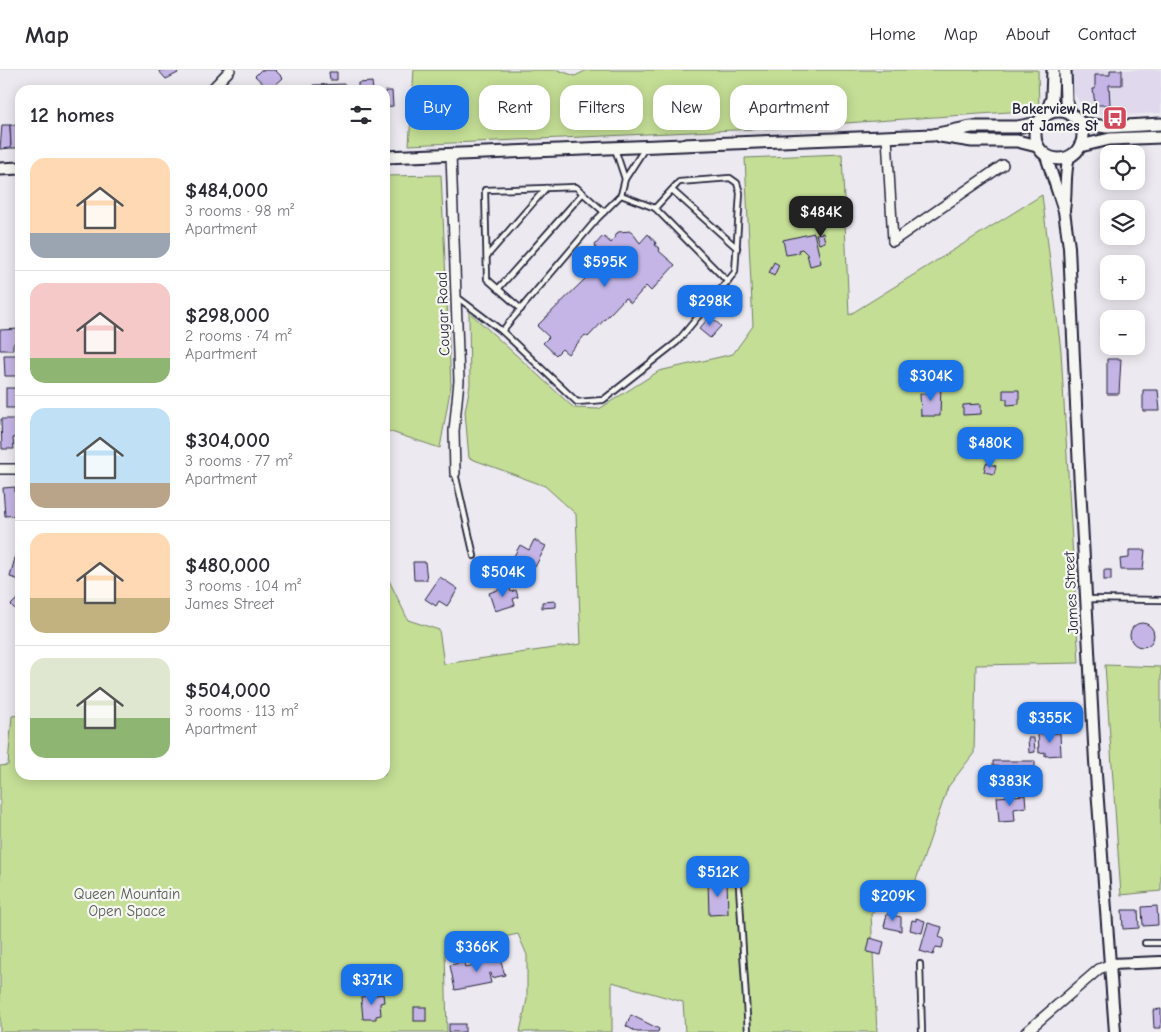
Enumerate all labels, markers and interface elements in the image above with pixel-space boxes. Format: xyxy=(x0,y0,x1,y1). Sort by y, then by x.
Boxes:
text: Map xyxy=(25,21,69,49)
text: Home xyxy=(869,24,916,45)
text: Map xyxy=(944,24,978,45)
text: About xyxy=(1006,24,1050,45)
text: Contact xyxy=(1078,24,1136,45)
chip: Buy xyxy=(405,85,469,130)
chip: Rent xyxy=(479,85,550,130)
chip: Filters xyxy=(560,85,643,130)
chip: New xyxy=(653,85,720,130)
chip: Apartment xyxy=(730,85,847,130)
place label: Bakerview Rd at James St xyxy=(1012,100,1099,135)
icon: filters xyxy=(347,101,375,129)
text: 12 homes xyxy=(30,103,114,127)
bus stop icon: Bakerview Rd at James St xyxy=(1102,105,1128,131)
map controls xyxy=(1100,145,1145,355)
button: locate xyxy=(1100,145,1145,190)
icon: home xyxy=(70,178,130,238)
text: $484,000 xyxy=(185,178,268,202)
pin: $484K xyxy=(786,196,856,238)
button: layers xyxy=(1100,200,1145,245)
text: 3 rooms · 98 m² xyxy=(185,202,294,220)
text: $484K xyxy=(800,203,842,221)
text: Apartment xyxy=(185,220,257,238)
pin: $595K xyxy=(570,246,640,288)
text: $595K xyxy=(583,253,627,271)
button: + xyxy=(1100,255,1145,300)
street label: Cougar Road xyxy=(433,272,453,356)
pin: $298K xyxy=(675,284,745,327)
text: $298K xyxy=(688,292,732,310)
icon: home xyxy=(70,303,130,363)
text: $298,000 xyxy=(185,303,270,327)
button: − xyxy=(1100,310,1145,355)
text: 2 rooms · 74 m² xyxy=(185,327,292,345)
text: Apartment xyxy=(185,345,257,363)
pin: $304K xyxy=(896,360,966,402)
text: $304K xyxy=(909,367,953,385)
pin: $480K xyxy=(955,426,1025,469)
icon: home xyxy=(70,428,130,488)
text: $304,000 xyxy=(185,428,270,452)
text: $480K xyxy=(968,434,1012,452)
text: 3 rooms · 77 m² xyxy=(185,452,293,470)
text: Apartment xyxy=(185,470,257,488)
street label: James Street xyxy=(1060,550,1082,635)
icon: home xyxy=(70,553,130,613)
text: $480,000 xyxy=(185,553,270,577)
pin: $504K xyxy=(468,556,538,598)
text: $504K xyxy=(481,563,525,581)
text: 3 rooms · 104 m² xyxy=(185,577,301,595)
text: James Street xyxy=(185,595,274,613)
icon: home xyxy=(70,678,130,738)
text: $504,000 xyxy=(185,678,271,702)
text: 3 rooms · 113 m² xyxy=(185,702,298,720)
pin: $355K xyxy=(1015,702,1085,744)
text: $355K xyxy=(1028,709,1072,727)
text: Apartment xyxy=(185,720,257,738)
pin: $383K xyxy=(975,764,1045,807)
text: $383K xyxy=(989,772,1031,790)
pin: $512K xyxy=(683,856,753,898)
text: $512K xyxy=(697,863,739,881)
pin: $209K xyxy=(858,880,928,922)
park label: Queen Mountain Open Space xyxy=(74,885,180,920)
text: $209K xyxy=(871,887,915,905)
pin: $366K xyxy=(442,930,512,973)
text: $366K xyxy=(455,938,499,956)
pin: $371K xyxy=(337,964,407,1006)
text: $371K xyxy=(352,971,392,989)

